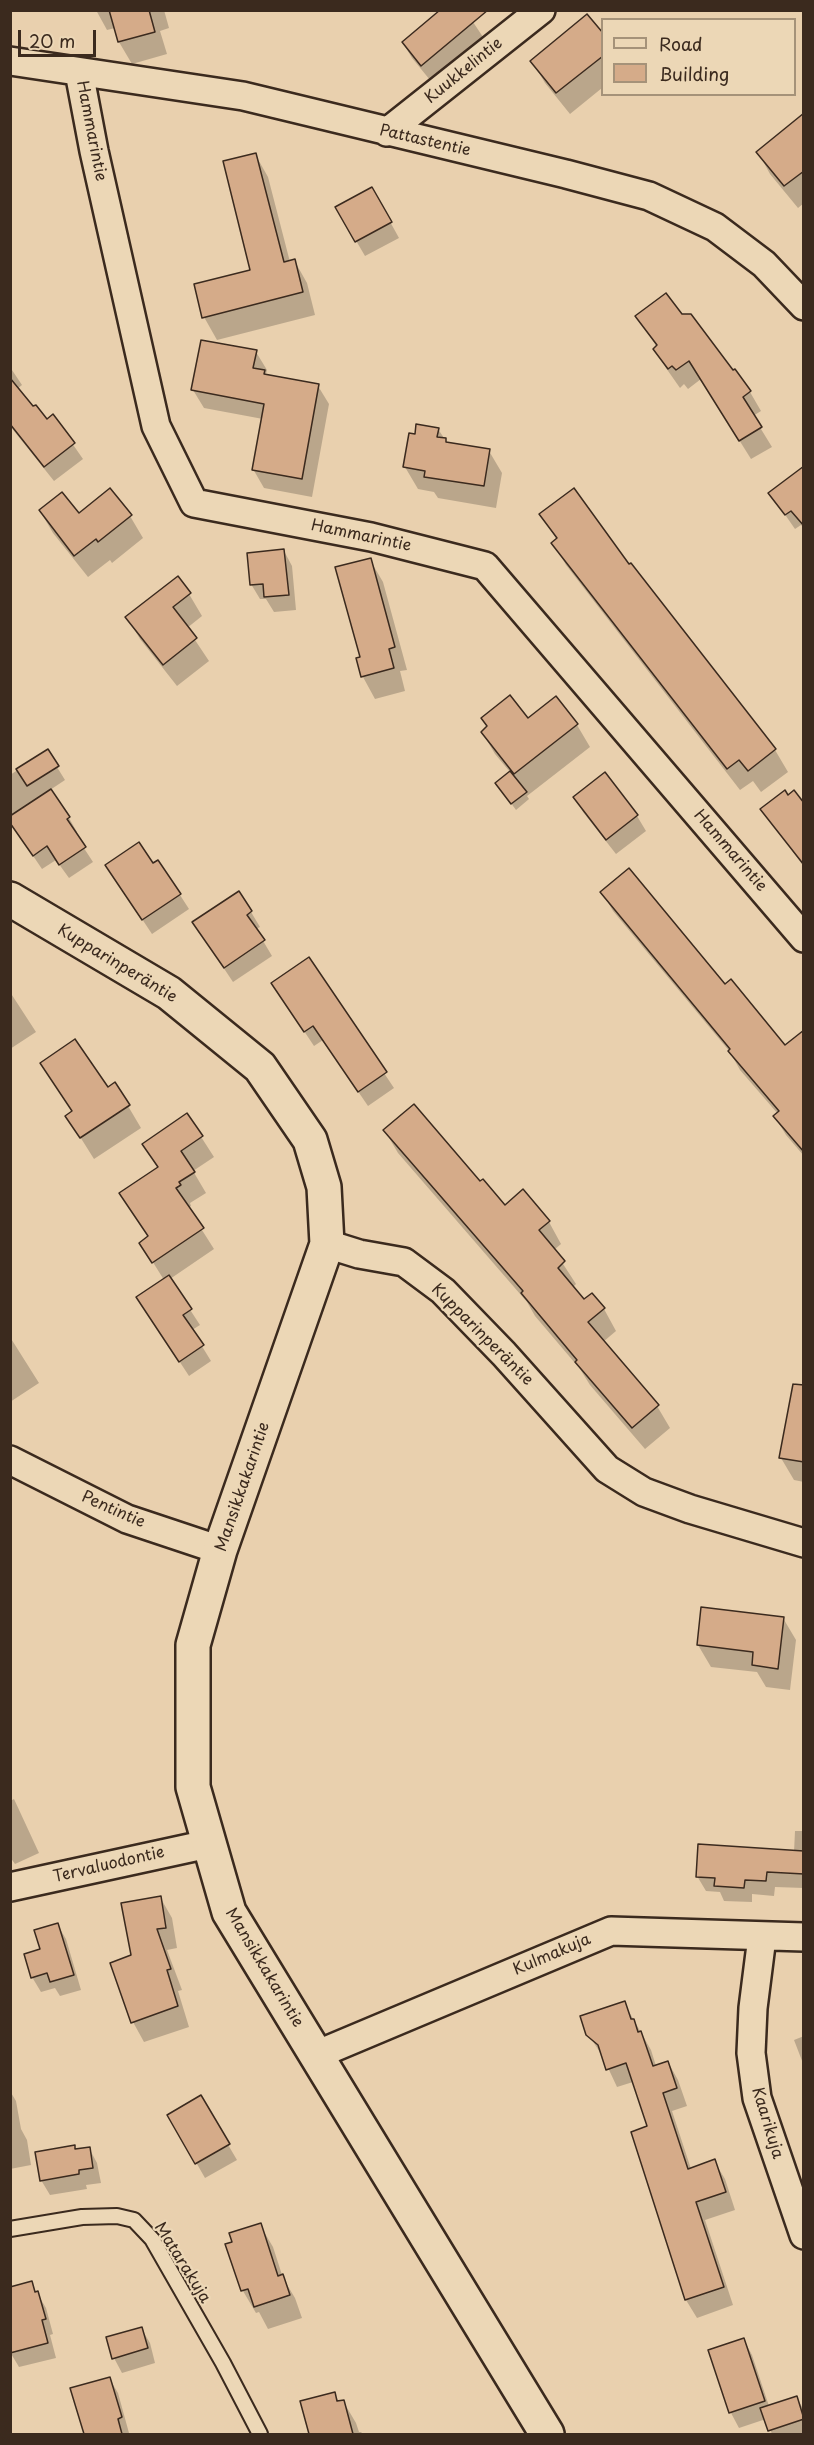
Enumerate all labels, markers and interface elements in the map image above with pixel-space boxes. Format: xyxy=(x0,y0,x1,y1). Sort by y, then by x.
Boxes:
scale bar xyxy=(21,18,99,56)
legend xyxy=(601,18,796,96)
text: 20 m xyxy=(29,27,75,54)
text: Road xyxy=(659,30,703,57)
street label: Kuukkelintie xyxy=(421,34,507,108)
text: Building xyxy=(659,60,729,87)
street label: Hammarintie xyxy=(72,79,110,183)
street label: Pattastentie xyxy=(378,121,472,161)
street label: Hammarintie xyxy=(309,516,413,556)
street label: Hammarintie xyxy=(689,806,771,896)
street label: Kupparinperäntie xyxy=(54,921,180,1007)
street label: Kupparinperäntie xyxy=(427,1280,537,1390)
street label: Mansikkakarintie xyxy=(212,1420,274,1554)
street label: Pentintie xyxy=(78,1487,148,1533)
street label: Tervaluodontie xyxy=(51,1843,167,1887)
street label: Mansikkakarintie xyxy=(221,1905,307,2031)
street label: Kulmakuja xyxy=(510,1930,594,1980)
street label: Kaarikuja xyxy=(747,2085,787,2161)
street label: Matarakuja xyxy=(150,2219,214,2307)

